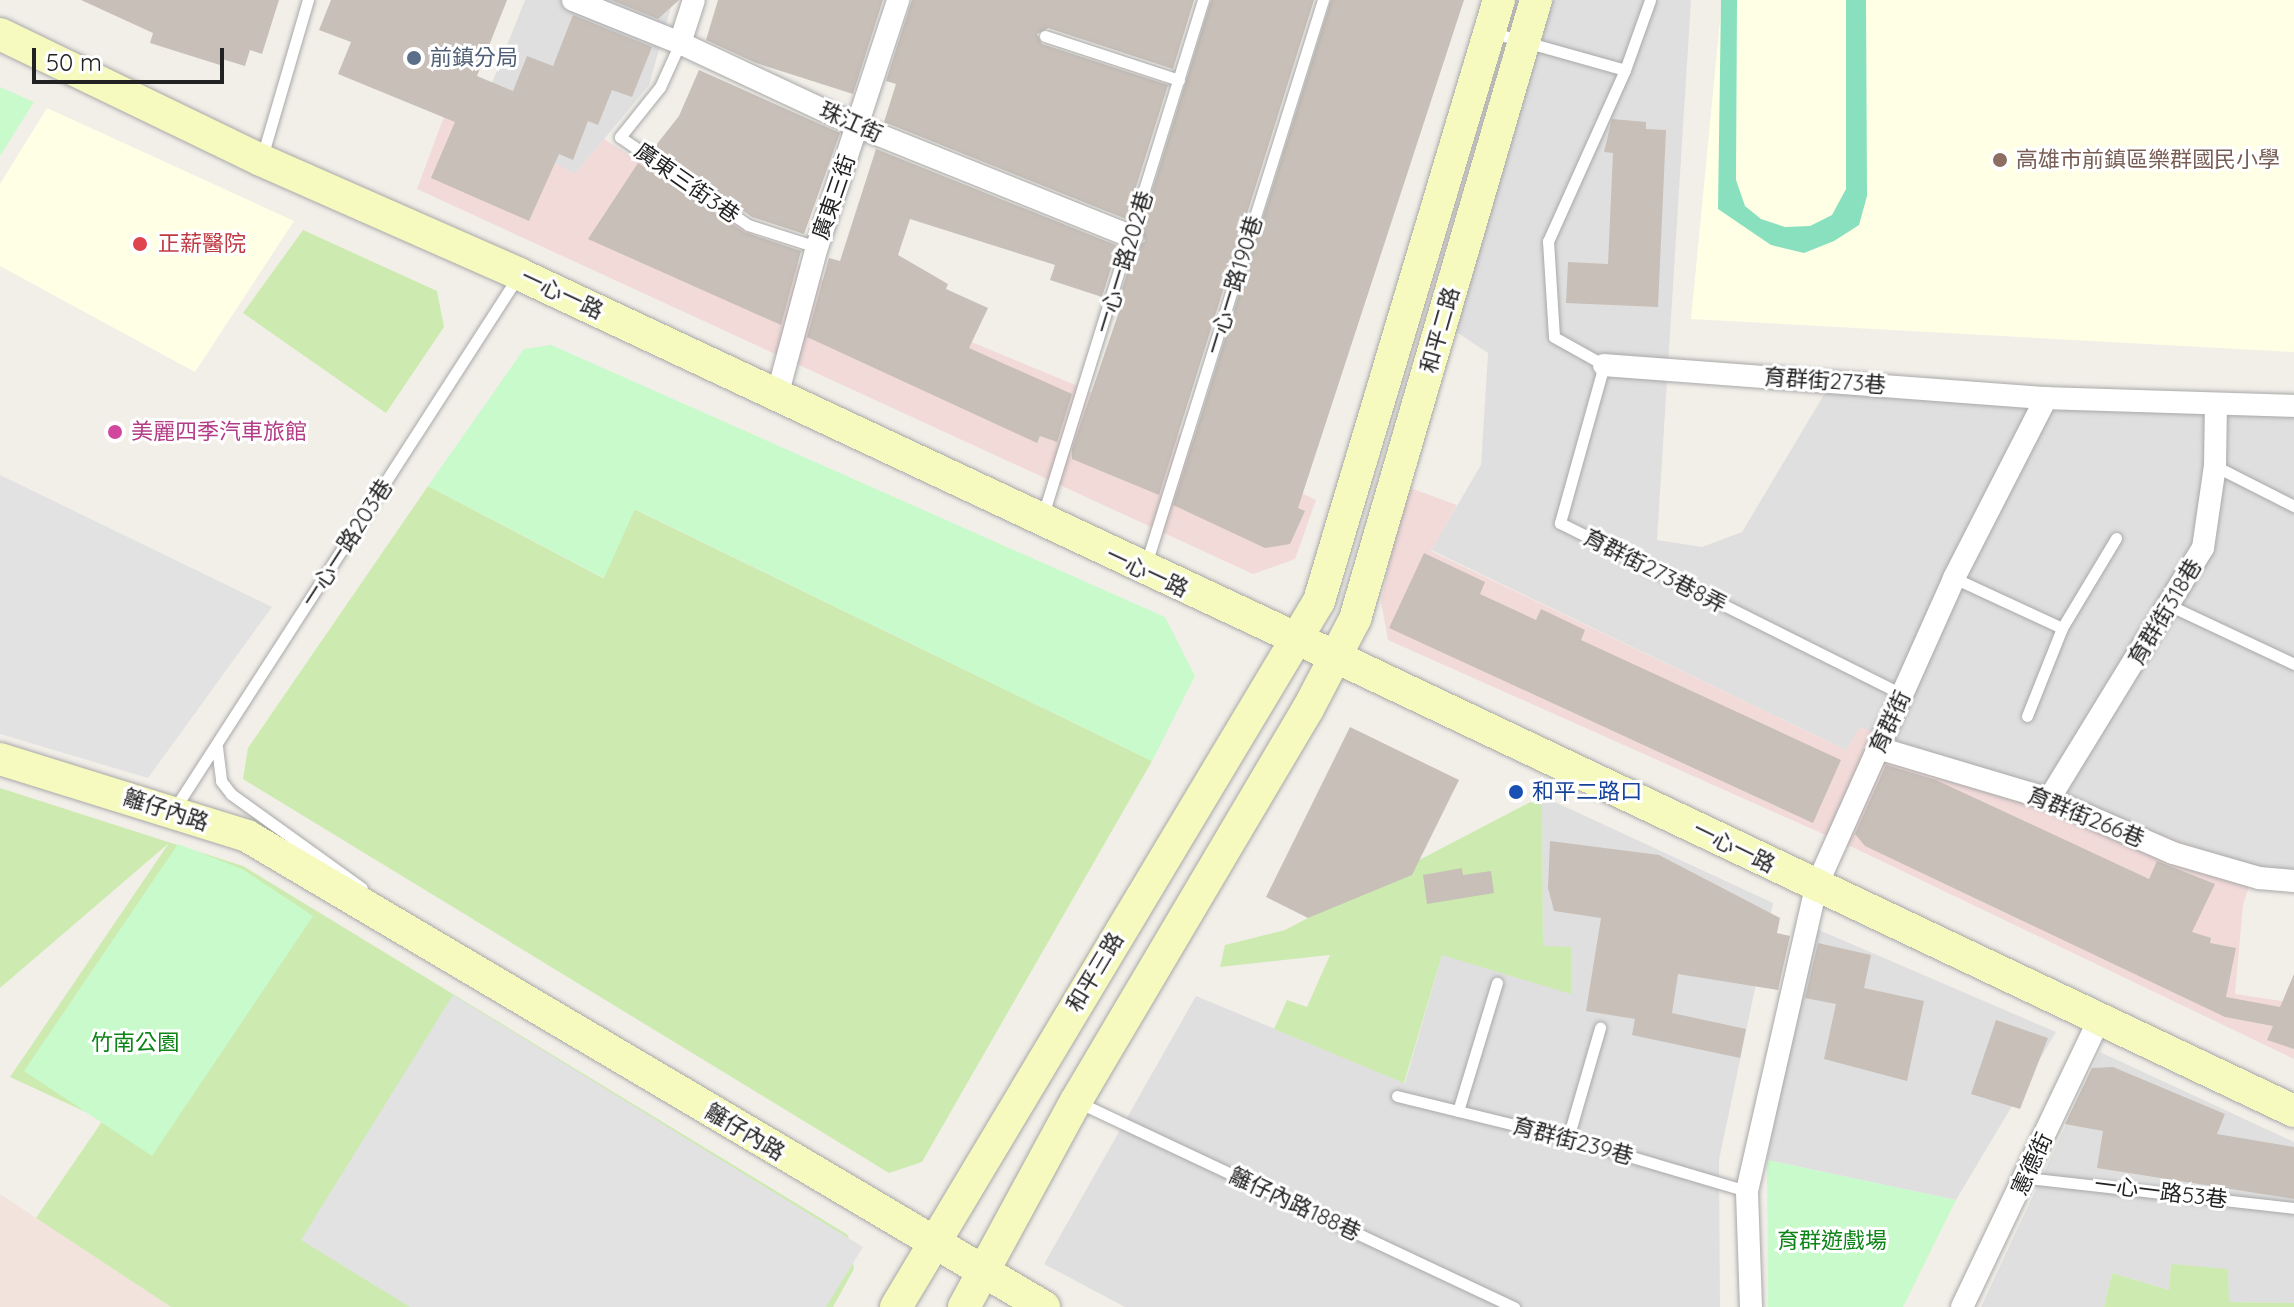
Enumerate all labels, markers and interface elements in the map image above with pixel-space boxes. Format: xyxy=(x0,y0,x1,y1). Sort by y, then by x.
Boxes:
scale bar xyxy=(36,32,228,82)
place label: 前鎮分局 xyxy=(430,45,518,71)
text: 50 m xyxy=(46,47,102,77)
marker: 前鎮分局 xyxy=(405,49,423,67)
street label: 珠江街 xyxy=(815,97,887,147)
street label: 廣東三街3巷 xyxy=(630,137,744,229)
place label: 高雄市前鎮區樂群國民小學 xyxy=(2016,147,2280,173)
street label: 廣東三街 xyxy=(807,151,861,243)
marker: 高雄市前鎮區樂群國民小學 xyxy=(1991,151,2009,169)
street label: 一心一路202巷 xyxy=(1090,188,1158,336)
street label: 一心一路190巷 xyxy=(1200,213,1268,357)
place label: 正薪醫院 xyxy=(158,231,246,257)
marker: 正薪醫院 xyxy=(129,233,151,255)
street label: 一心一路 xyxy=(517,263,607,325)
street label: 和平二路 xyxy=(1415,284,1465,376)
street label: 育群街273巷 xyxy=(1763,364,1887,398)
place label: 美麗四季汽車旅館 xyxy=(131,419,307,445)
marker: 美麗四季汽車旅館 xyxy=(106,423,124,441)
street label: 一心一路203巷 xyxy=(296,474,398,612)
street label: 育群街273巷8弄 xyxy=(1579,524,1731,618)
street label: 一心一路 xyxy=(1102,541,1192,603)
street label: 育群街318巷 xyxy=(2123,554,2207,670)
street label: 育群街 xyxy=(1864,687,1916,757)
place label: 和平二路口 xyxy=(1532,779,1642,805)
street label: 育群街266巷 xyxy=(2024,782,2148,852)
marker: 和平二路口 xyxy=(1507,783,1525,801)
street label: 籬仔內路 xyxy=(120,784,212,836)
street label: 一心一路 xyxy=(1689,816,1779,878)
street label: 和平三路 xyxy=(1061,927,1129,1017)
park label: 竹南公園 xyxy=(91,1030,179,1056)
street label: 籬仔內路 xyxy=(700,1098,790,1166)
street label: 育群街239巷 xyxy=(1510,1112,1636,1170)
street label: 憲德街 xyxy=(2006,1129,2058,1199)
street label: 籬仔內路188巷 xyxy=(1225,1162,1365,1246)
street label: 一心一路53巷 xyxy=(2093,1171,2229,1213)
park label: 育群遊戲場 xyxy=(1777,1228,1887,1254)

